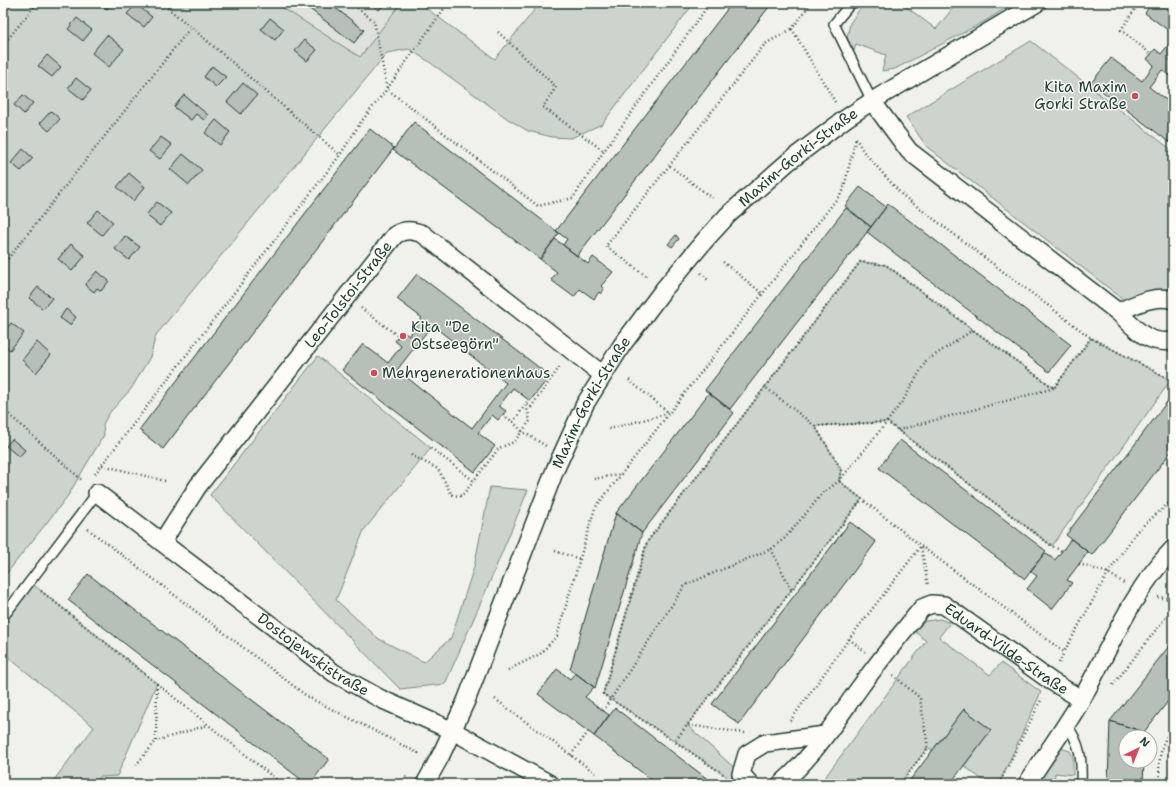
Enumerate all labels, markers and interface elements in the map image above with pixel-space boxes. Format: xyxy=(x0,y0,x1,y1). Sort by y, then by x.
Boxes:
place label: Kita Maxim Gorki Straße xyxy=(1034,77,1127,114)
marker: Kita Maxim Gorki Straße xyxy=(1130,91,1140,101)
street label: Maxim-Gorki-Straße xyxy=(734,103,862,211)
street label: Leo-Tolstoi-Straße xyxy=(300,237,397,352)
place label: Kita "De Ostseegörn" xyxy=(411,317,499,354)
marker: Kita "De Ostseegörn" xyxy=(398,331,408,341)
street label: Maxim-Gorki-Straße xyxy=(547,332,635,472)
place label: Mehrgenerationenhaus xyxy=(382,363,550,383)
marker: Mehrgenerationenhaus xyxy=(369,368,379,378)
street label: Eduard-Vilde-Straße xyxy=(940,598,1072,699)
street label: Dostojewskistraße xyxy=(253,608,373,700)
north arrow xyxy=(1118,729,1158,769)
text: N xyxy=(1136,734,1153,751)

